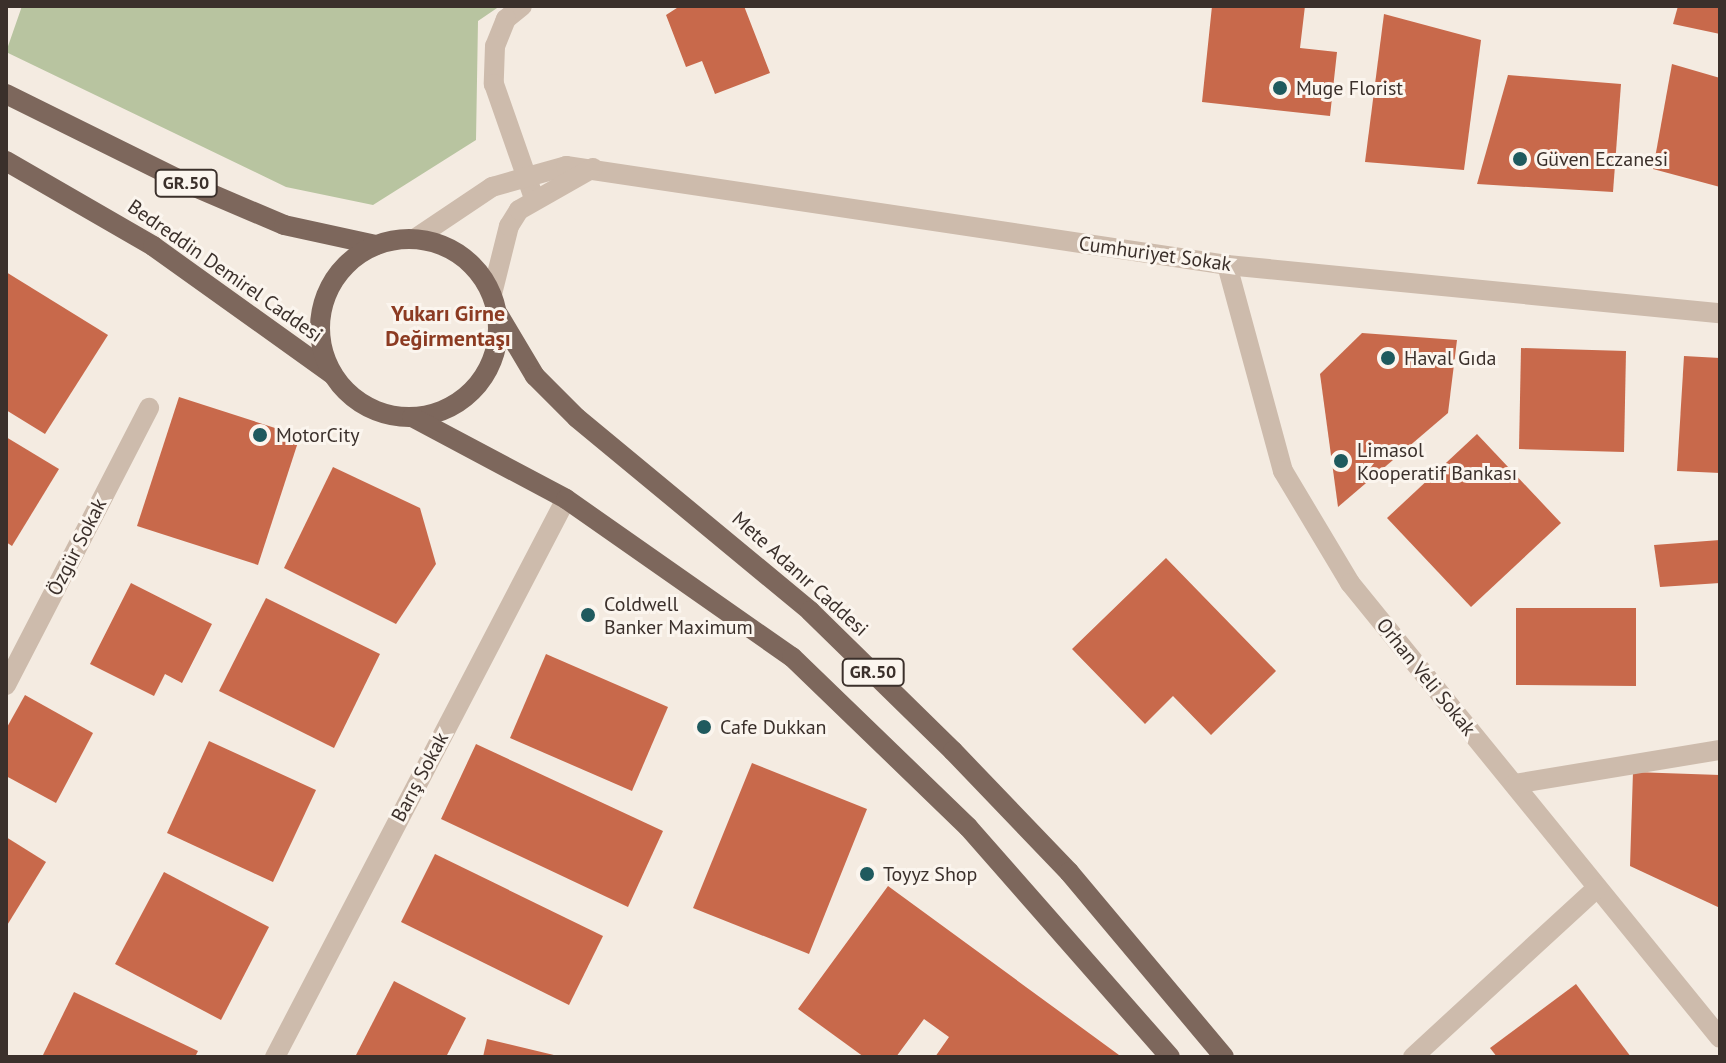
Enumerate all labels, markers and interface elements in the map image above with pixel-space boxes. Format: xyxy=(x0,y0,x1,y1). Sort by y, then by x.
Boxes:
place label: Muge Florist xyxy=(1296,76,1403,100)
marker: Muge Florist xyxy=(1271,79,1289,97)
place label: Güven Eczanesi xyxy=(1536,147,1668,171)
marker: Güven Eczanesi xyxy=(1511,150,1529,168)
road number: GR.50 xyxy=(154,169,218,197)
street label: Bedreddin Demirel Caddesi xyxy=(123,195,327,347)
street label: Cumhuriyet Sokak xyxy=(1077,231,1233,277)
district label: Yukarı Girne Değirmentaşı xyxy=(385,300,511,352)
place label: Haval Gıda xyxy=(1404,346,1496,370)
marker: Haval Gıda xyxy=(1379,349,1397,367)
place label: MotorCity xyxy=(276,423,359,447)
marker: MotorCity xyxy=(251,426,269,444)
place label: Limasol Kooperatif Bankası xyxy=(1357,438,1517,485)
marker: Limasol Kooperatif Bankası xyxy=(1332,452,1350,470)
street label: Özgür Sokak xyxy=(42,494,112,600)
street label: Mete Adanır Caddesi xyxy=(727,506,873,642)
place label: Coldwell Banker Maximum xyxy=(604,592,753,639)
marker: Coldwell Banker Maximum xyxy=(579,606,597,624)
street label: Orhan Veli Sokak xyxy=(1371,613,1481,741)
road number: GR.50 xyxy=(841,658,905,686)
place label: Cafe Dukkan xyxy=(720,715,827,739)
marker: Cafe Dukkan xyxy=(695,718,713,736)
street label: Barış Sokak xyxy=(386,728,454,826)
place label: Toyyz Shop xyxy=(883,862,978,886)
marker: Toyyz Shop xyxy=(858,865,876,883)

